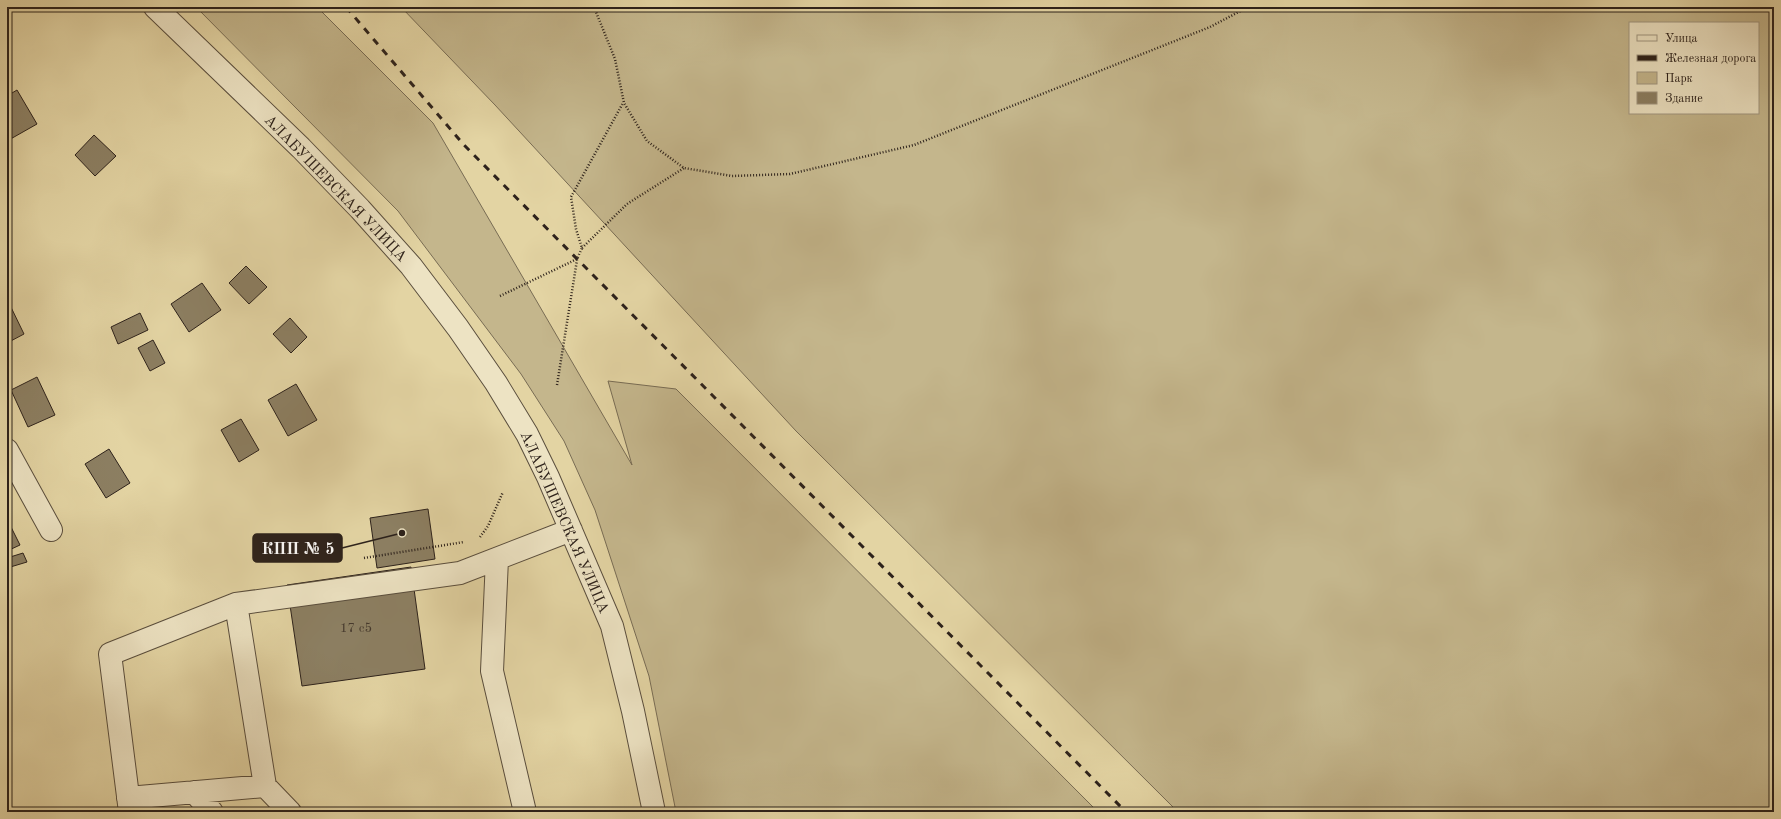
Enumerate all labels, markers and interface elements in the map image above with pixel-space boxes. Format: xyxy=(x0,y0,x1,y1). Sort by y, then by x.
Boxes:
legend xyxy=(1629,22,1759,114)
text: Улица xyxy=(1665,33,1698,45)
text: Железная дорога xyxy=(1665,53,1756,65)
text: Парк xyxy=(1665,73,1693,85)
text: Здание xyxy=(1665,93,1703,105)
street label: АЛАБУШЕВСКАЯ УЛИЦА xyxy=(261,113,409,266)
street label: АЛАБУШЕВСКАЯ УЛИЦА xyxy=(517,429,611,616)
callout: КПП № 5 xyxy=(253,534,342,562)
text: КПП № 5 xyxy=(261,542,335,558)
house number: 17 с5 xyxy=(340,622,372,635)

